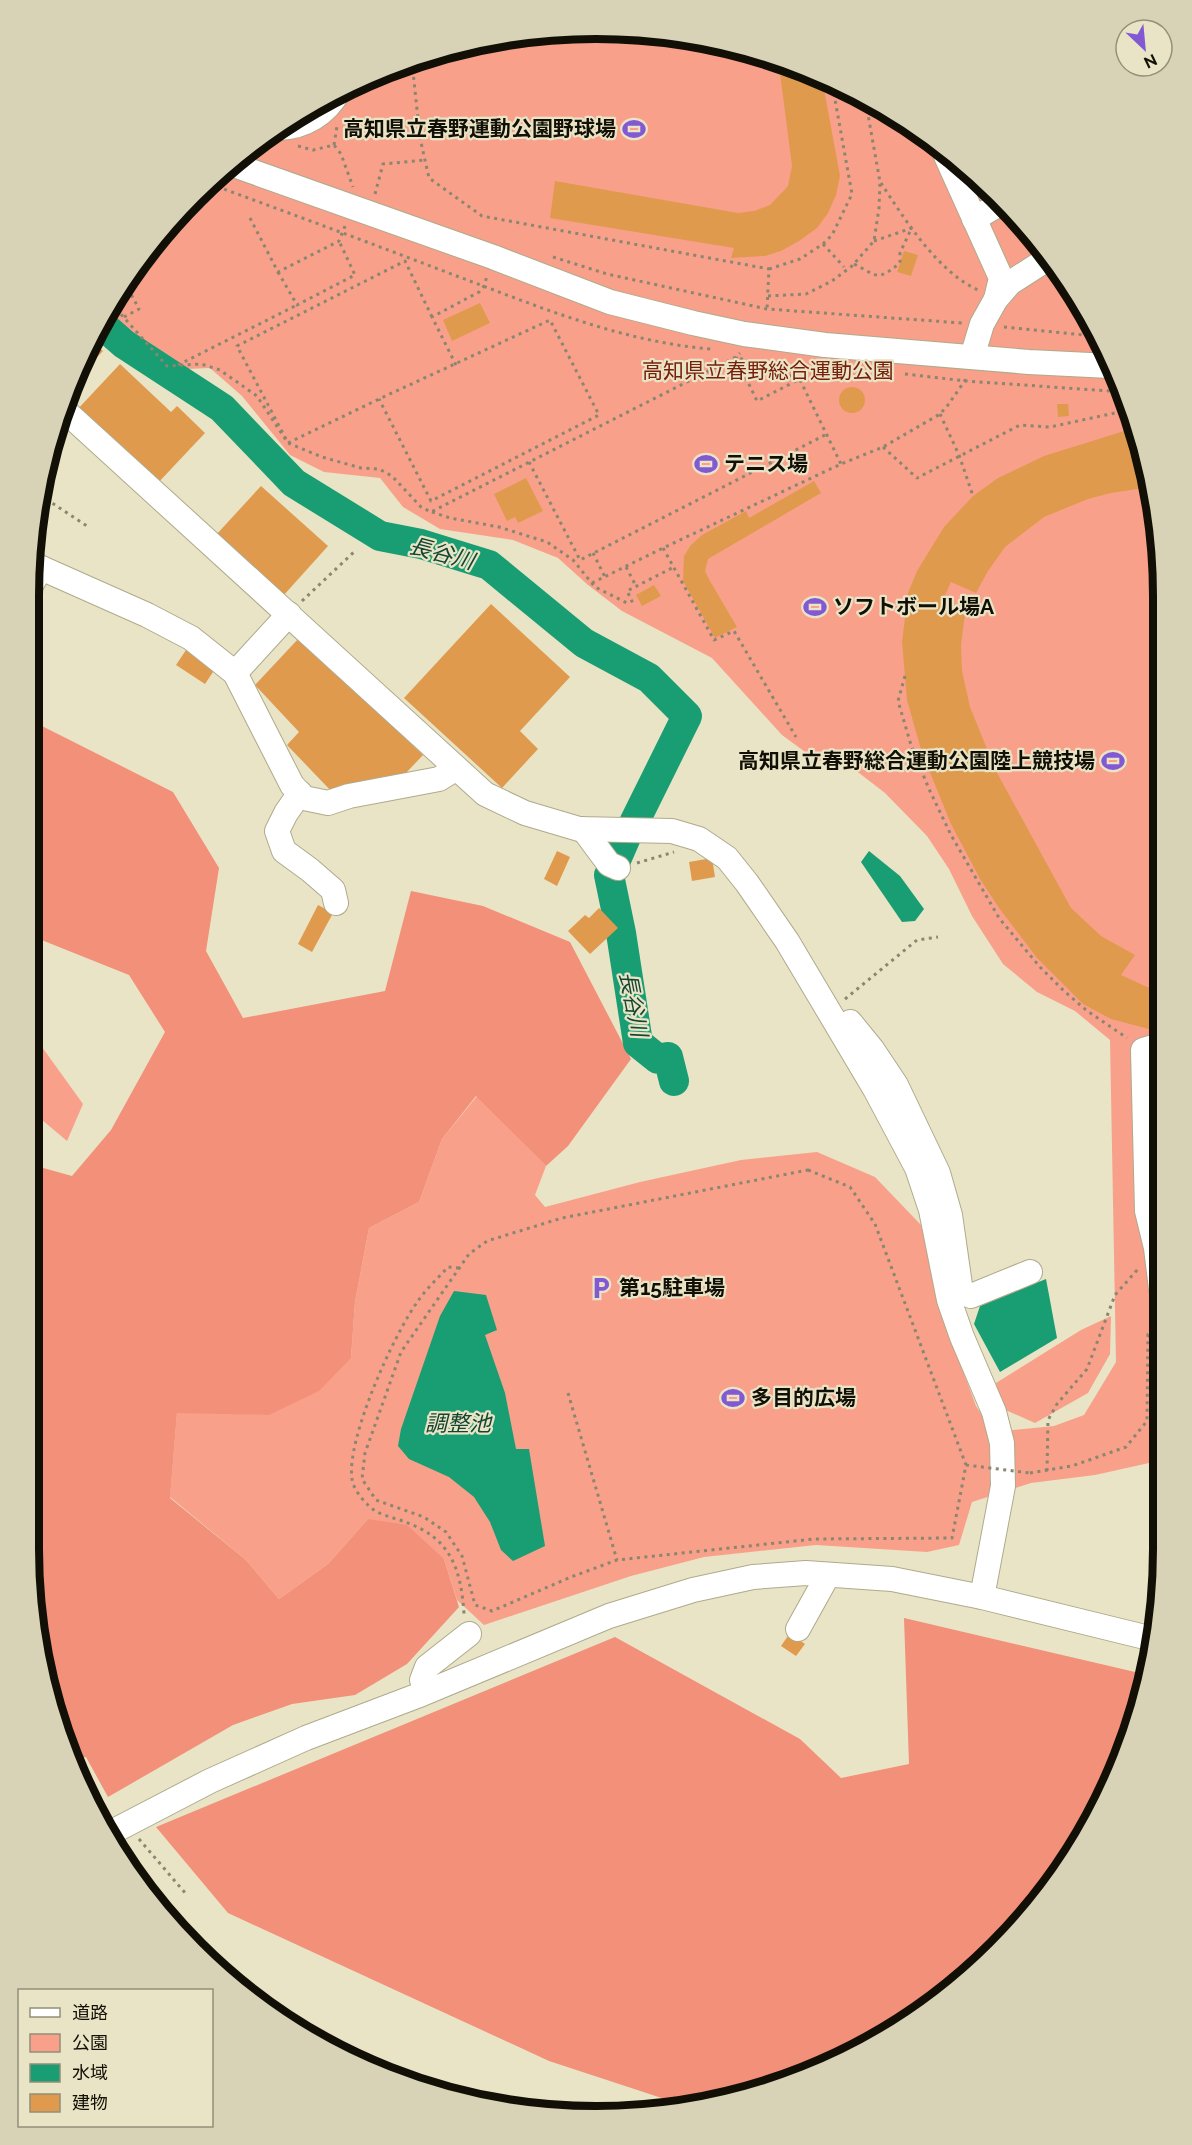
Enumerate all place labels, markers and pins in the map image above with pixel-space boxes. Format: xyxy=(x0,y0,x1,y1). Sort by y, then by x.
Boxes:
place label: 高知県立春野運動公園野球場 xyxy=(343,116,616,141)
sports icon: 高知県立春野運動公園野球場 xyxy=(621,116,647,142)
sports icon: テニス場 xyxy=(693,451,719,477)
place label: テニス場 xyxy=(724,451,808,476)
sports icon: ソフトボール場A xyxy=(802,594,828,620)
place label: ソフトボール場A xyxy=(833,594,995,619)
place label: 高知県立春野総合運動公園陸上競技場 xyxy=(738,748,1095,773)
sports icon: 高知県立春野総合運動公園陸上競技場 xyxy=(1100,748,1126,774)
parking icon: 第15駐車場 xyxy=(588,1275,614,1301)
place label: 第15駐車場 xyxy=(619,1275,725,1300)
sports icon: 多目的広場 xyxy=(720,1385,746,1411)
place label: 多目的広場 xyxy=(751,1385,856,1410)

